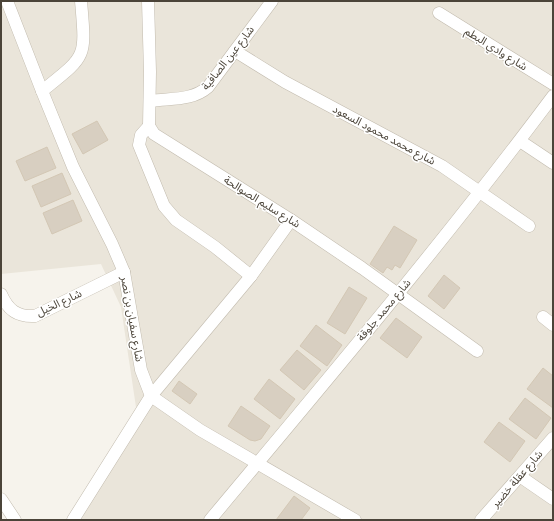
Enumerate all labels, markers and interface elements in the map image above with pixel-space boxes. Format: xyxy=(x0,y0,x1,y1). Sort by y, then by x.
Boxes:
street label: شارع عين الصافية xyxy=(199,23,258,93)
street label: شارع وادي البطم xyxy=(461,25,530,76)
street label: شارع محمد محمود السعود xyxy=(330,102,438,169)
street label: شارع سليم الصوالحة xyxy=(220,173,303,233)
street label: شارع سفيان بن نصر xyxy=(117,274,146,363)
street label: شارع محمد جلوقة xyxy=(354,276,415,344)
street label: شارع الخيل xyxy=(34,287,85,320)
street label: شارع عقلة خضير xyxy=(488,447,546,512)

